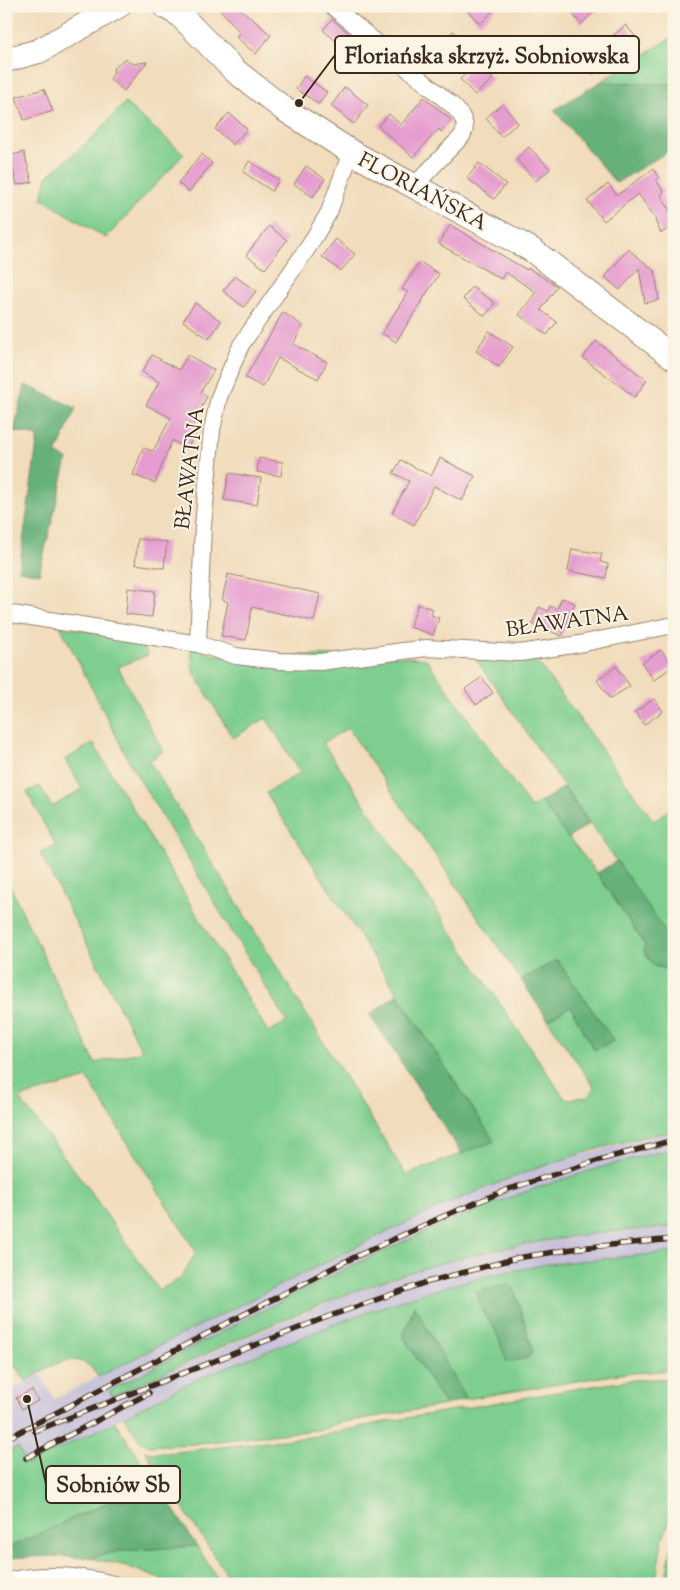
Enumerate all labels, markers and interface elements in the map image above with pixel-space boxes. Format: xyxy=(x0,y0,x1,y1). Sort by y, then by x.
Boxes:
callout: Floriańska skrzyż. Sobniowska xyxy=(335,36,639,73)
text: Floriańska skrzyż. Sobniowska xyxy=(345,42,630,74)
street label: FLORIAŃSKA xyxy=(352,146,492,240)
street label: BŁAWATNA xyxy=(169,405,213,532)
street label: BŁAWATNA xyxy=(504,600,631,646)
callout: Sobniów Sb xyxy=(46,1466,180,1503)
text: Sobniów Sb xyxy=(56,1471,170,1503)

